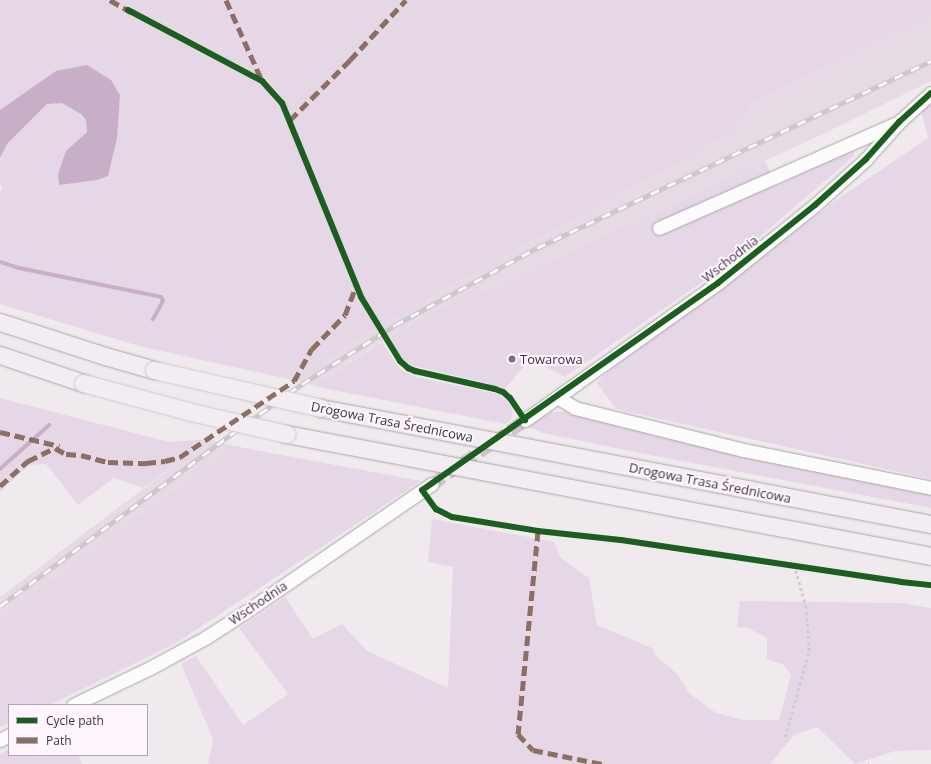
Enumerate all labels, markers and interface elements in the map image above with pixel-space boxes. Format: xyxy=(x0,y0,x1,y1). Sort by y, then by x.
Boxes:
street label: Wschodnia xyxy=(699,232,761,286)
place label: Towarowa xyxy=(520,351,583,367)
marker: Towarowa xyxy=(507,354,517,364)
street label: Drogowa Trasa Średnicowa xyxy=(310,399,474,445)
street label: Drogowa Trasa Średnicowa xyxy=(628,460,792,506)
street label: Wschodnia xyxy=(226,578,290,628)
legend xyxy=(8,704,148,756)
text: Cycle path xyxy=(46,712,104,729)
text: Path xyxy=(46,732,72,749)

